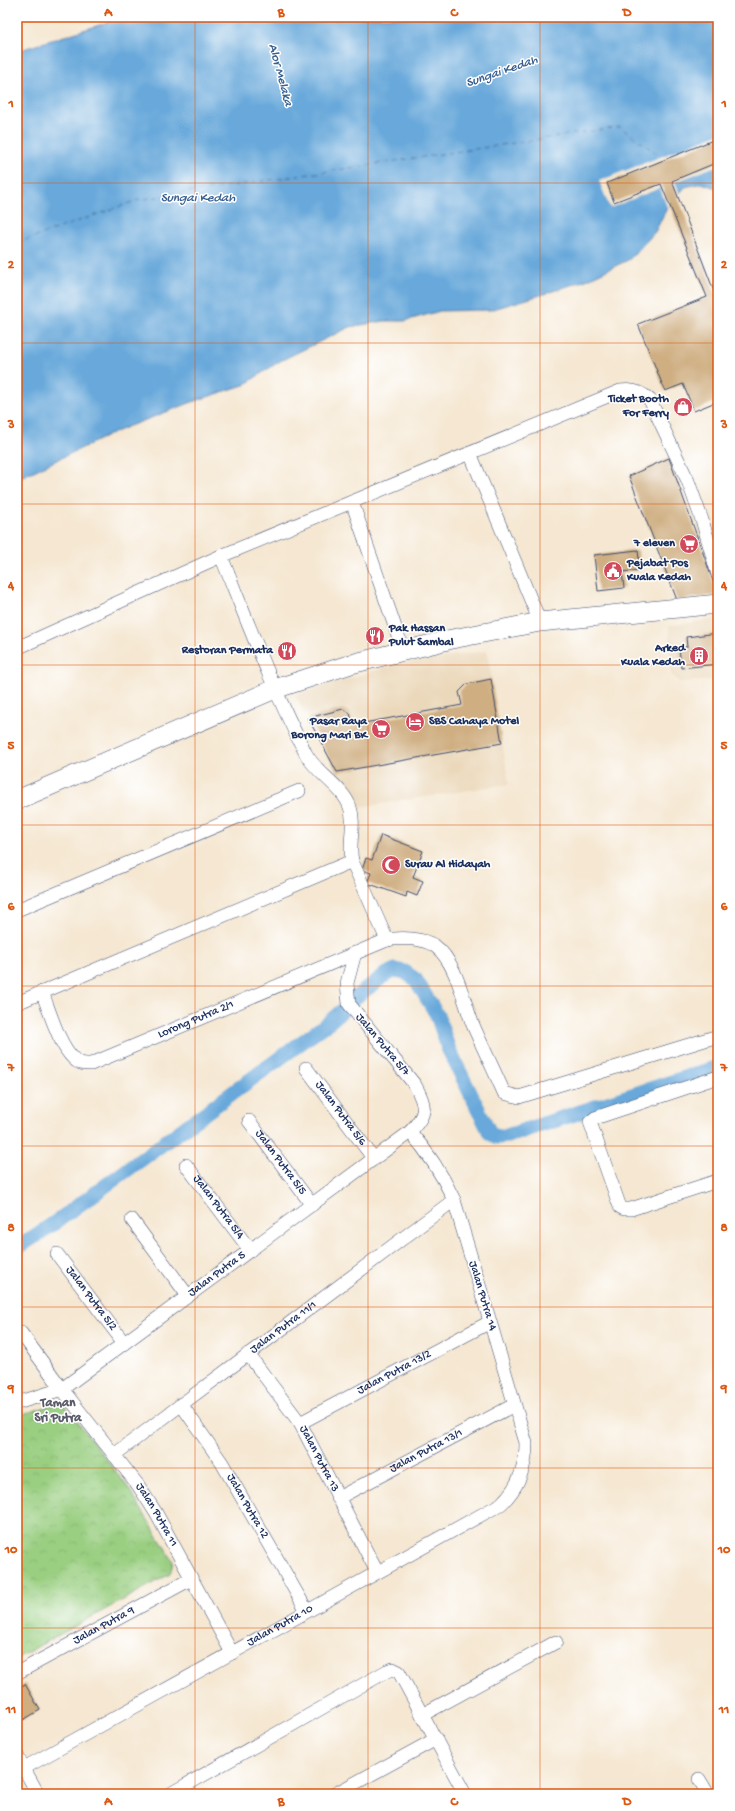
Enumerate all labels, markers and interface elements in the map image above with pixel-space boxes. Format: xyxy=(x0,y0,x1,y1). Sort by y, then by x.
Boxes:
text: A xyxy=(103,6,113,21)
text: B xyxy=(277,6,286,21)
text: C xyxy=(449,6,459,21)
text: D xyxy=(622,6,632,21)
water label: Alor Melaka xyxy=(265,42,296,109)
water label: Sungai Kedah xyxy=(464,52,541,91)
text: 1 xyxy=(7,97,14,112)
text: 1 xyxy=(720,97,727,112)
water label: Sungai Kedah xyxy=(161,191,236,206)
text: 2 xyxy=(8,258,15,273)
text: 2 xyxy=(721,258,728,273)
place label: Ticket Booth For Ferry xyxy=(607,393,670,421)
shop icon: Ticket Booth For Ferry xyxy=(672,396,694,418)
text: 3 xyxy=(7,418,15,433)
text: 3 xyxy=(720,418,728,433)
supermarket icon: 7 eleven xyxy=(678,533,700,555)
place label: 7 eleven xyxy=(633,537,675,551)
place label: Pejabat Pos Kuala Kedah xyxy=(626,557,692,585)
public building icon: Pejabat Pos Kuala Kedah xyxy=(602,560,624,582)
text: 4 xyxy=(7,579,15,594)
text: 4 xyxy=(720,579,728,594)
place label: Pak Hassan Pulut Sambal xyxy=(388,622,454,650)
restaurant icon: Pak Hassan Pulut Sambal xyxy=(364,625,386,647)
restaurant icon: Restoran Permata xyxy=(276,640,298,662)
place label: Arked Kuala Kedah xyxy=(620,642,687,670)
place label: Restoran Permata xyxy=(181,644,274,658)
building icon: Arked Kuala Kedah xyxy=(688,645,710,667)
hotel icon: SBS Cahaya Motel xyxy=(404,711,426,733)
place label: Pasar Raya Borong Mari BK xyxy=(290,715,368,743)
place label: SBS Cahaya Motel xyxy=(429,715,519,729)
supermarket icon: Pasar Raya Borong Mari BK xyxy=(370,718,392,740)
text: 5 xyxy=(8,739,15,754)
text: 5 xyxy=(721,739,728,754)
mosque icon: Surau Al Hidayah xyxy=(380,854,402,876)
place label: Surau Al Hidayah xyxy=(405,858,491,872)
text: 6 xyxy=(8,900,15,915)
text: 6 xyxy=(721,900,728,915)
street label: Lorong Putra 2/1 xyxy=(156,998,236,1042)
street label: Jalan Putra 5/7 xyxy=(352,1011,413,1080)
text: 7 xyxy=(7,1061,16,1076)
text: 7 xyxy=(720,1061,729,1076)
street label: Jalan Putra 5/6 xyxy=(311,1079,369,1149)
street label: Jalan Putra 5/5 xyxy=(251,1127,309,1198)
street label: Jalan Putra 5/4 xyxy=(189,1172,247,1242)
text: 8 xyxy=(7,1221,15,1236)
text: 8 xyxy=(720,1221,728,1236)
street label: Jalan Putra 5 xyxy=(186,1249,249,1300)
street label: Jalan Putra 14 xyxy=(465,1259,499,1333)
street label: Jalan Putra 5/2 xyxy=(62,1264,119,1334)
street label: Jalan Putra 11/1 xyxy=(248,1298,320,1357)
street label: Jalan Putra 13/2 xyxy=(355,1347,434,1398)
text: 9 xyxy=(7,1382,15,1397)
text: 9 xyxy=(720,1382,728,1397)
district label: Taman Sri Putra xyxy=(35,1396,82,1426)
street label: Jalan Putra 13 xyxy=(296,1423,342,1495)
street label: Jalan Putra 13/1 xyxy=(387,1426,465,1476)
street label: Jalan Putra 12 xyxy=(223,1472,271,1542)
street label: Jalan Putra 11 xyxy=(132,1481,180,1550)
text: 10 xyxy=(4,1543,18,1558)
text: 10 xyxy=(717,1543,731,1558)
street label: Jalan Putra 10 xyxy=(245,1602,316,1650)
street label: Jalan Putra 9 xyxy=(71,1604,137,1648)
text: 11 xyxy=(5,1703,16,1718)
text: 11 xyxy=(718,1703,729,1718)
text: A xyxy=(103,1795,113,1810)
text: B xyxy=(277,1795,286,1810)
text: C xyxy=(449,1795,459,1810)
text: D xyxy=(622,1795,632,1810)

